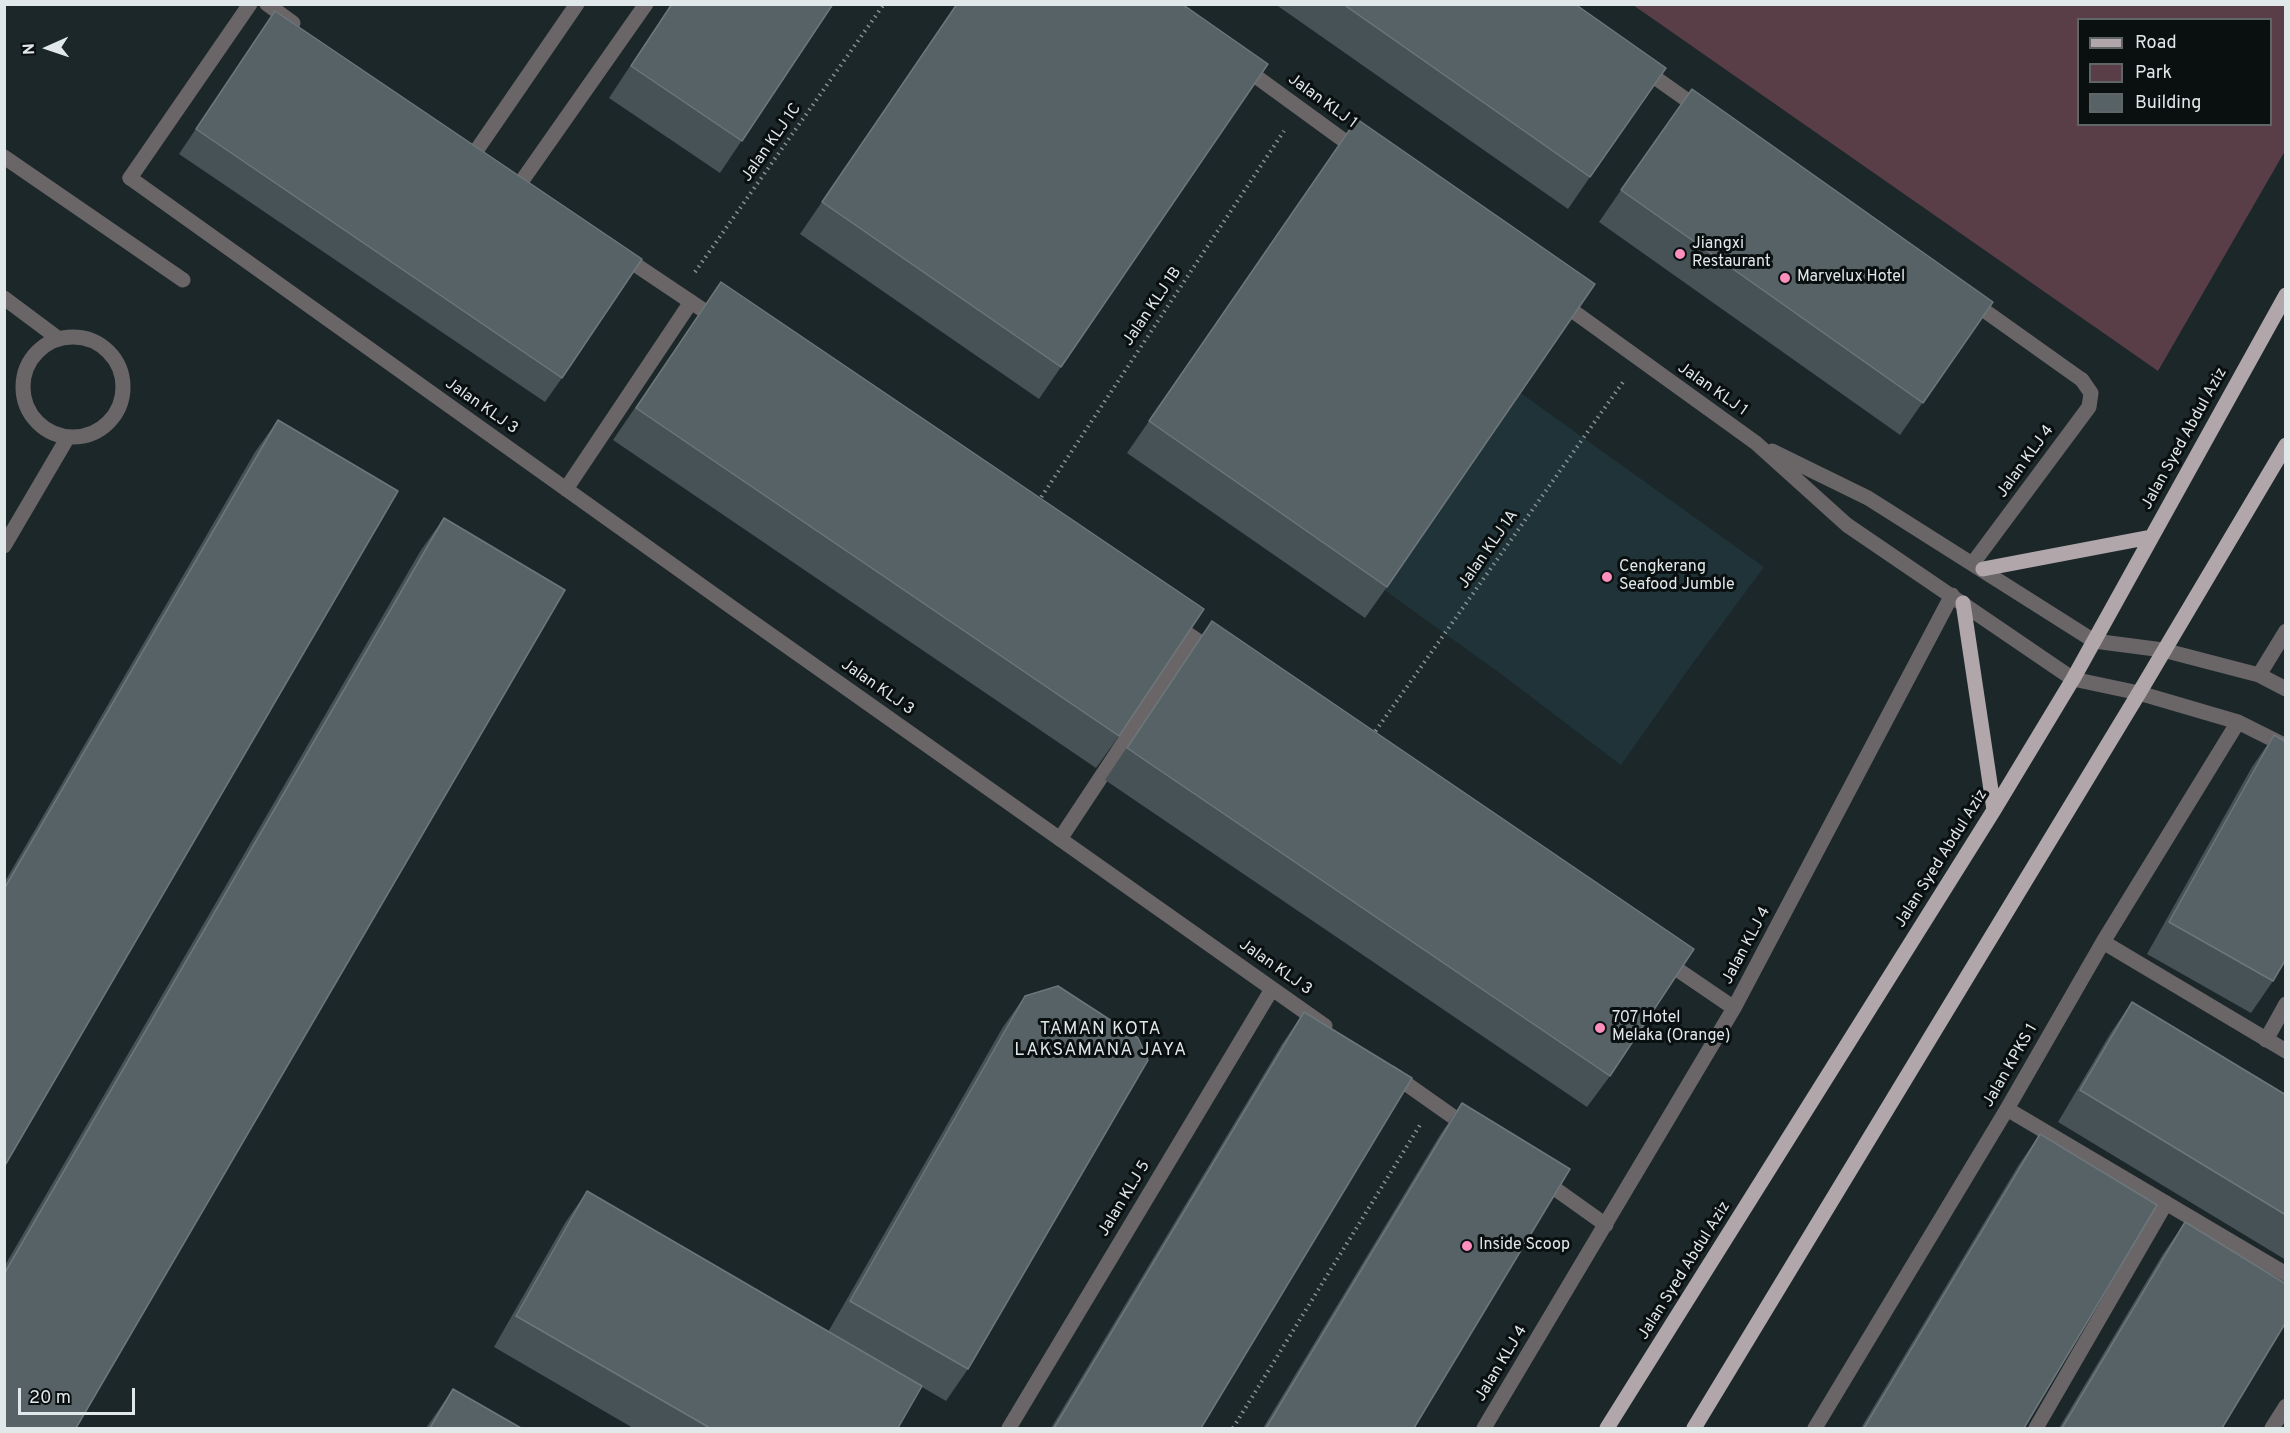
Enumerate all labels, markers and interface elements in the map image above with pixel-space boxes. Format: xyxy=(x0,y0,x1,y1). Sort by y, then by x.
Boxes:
north arrow xyxy=(18,18,78,78)
legend xyxy=(2077,18,2272,126)
text: Road xyxy=(2135,32,2177,55)
text: N xyxy=(20,43,40,55)
text: Park xyxy=(2135,62,2172,85)
street label: Jalan KLJ 1 xyxy=(1284,70,1360,134)
text: Building xyxy=(2135,92,2201,115)
street label: Jalan KLJ 1C xyxy=(738,100,806,186)
place label: Jiangxi Restaurant xyxy=(1692,235,1771,273)
marker: Jiangxi Restaurant xyxy=(1673,247,1687,261)
street label: Jalan KLJ 1B xyxy=(1120,264,1186,350)
place label: Marvelux Hotel xyxy=(1797,268,1905,288)
marker: Marvelux Hotel xyxy=(1778,271,1792,285)
street label: Jalan KLJ 1 xyxy=(1673,359,1751,421)
street label: Jalan Syed Abdul Aziz xyxy=(2138,365,2232,513)
street label: Jalan KLJ 3 xyxy=(441,375,521,439)
street label: Jalan KLJ 4 xyxy=(1993,422,2059,502)
street label: Jalan KLJ 1A xyxy=(1455,507,1523,593)
place label: Cengkerang Seafood Jumble xyxy=(1619,558,1734,596)
marker: Cengkerang Seafood Jumble xyxy=(1600,570,1614,584)
street label: Jalan KLJ 3 xyxy=(837,656,917,720)
street label: Jalan Syed Abdul Aziz xyxy=(1892,786,1992,932)
street label: Jalan KLJ 4 xyxy=(1719,904,1775,988)
street label: Jalan KLJ 3 xyxy=(1235,936,1315,1000)
place label: 707 Hotel Melaka (Orange) xyxy=(1612,1009,1730,1047)
district label: TAMAN KOTA LAKSAMANA JAYA xyxy=(1014,1019,1188,1062)
marker: 707 Hotel Melaka (Orange) xyxy=(1593,1021,1607,1035)
street label: Jalan KPKS 1 xyxy=(1980,1021,2042,1111)
street label: Jalan KLJ 5 xyxy=(1095,1158,1155,1240)
street label: Jalan Syed Abdul Aziz xyxy=(1635,1198,1735,1344)
place label: Inside Scoop xyxy=(1479,1236,1570,1256)
marker: Inside Scoop xyxy=(1460,1239,1474,1253)
street label: Jalan KLJ 4 xyxy=(1472,1323,1532,1405)
scale bar xyxy=(21,1376,138,1414)
text: 20 m xyxy=(29,1387,71,1410)

